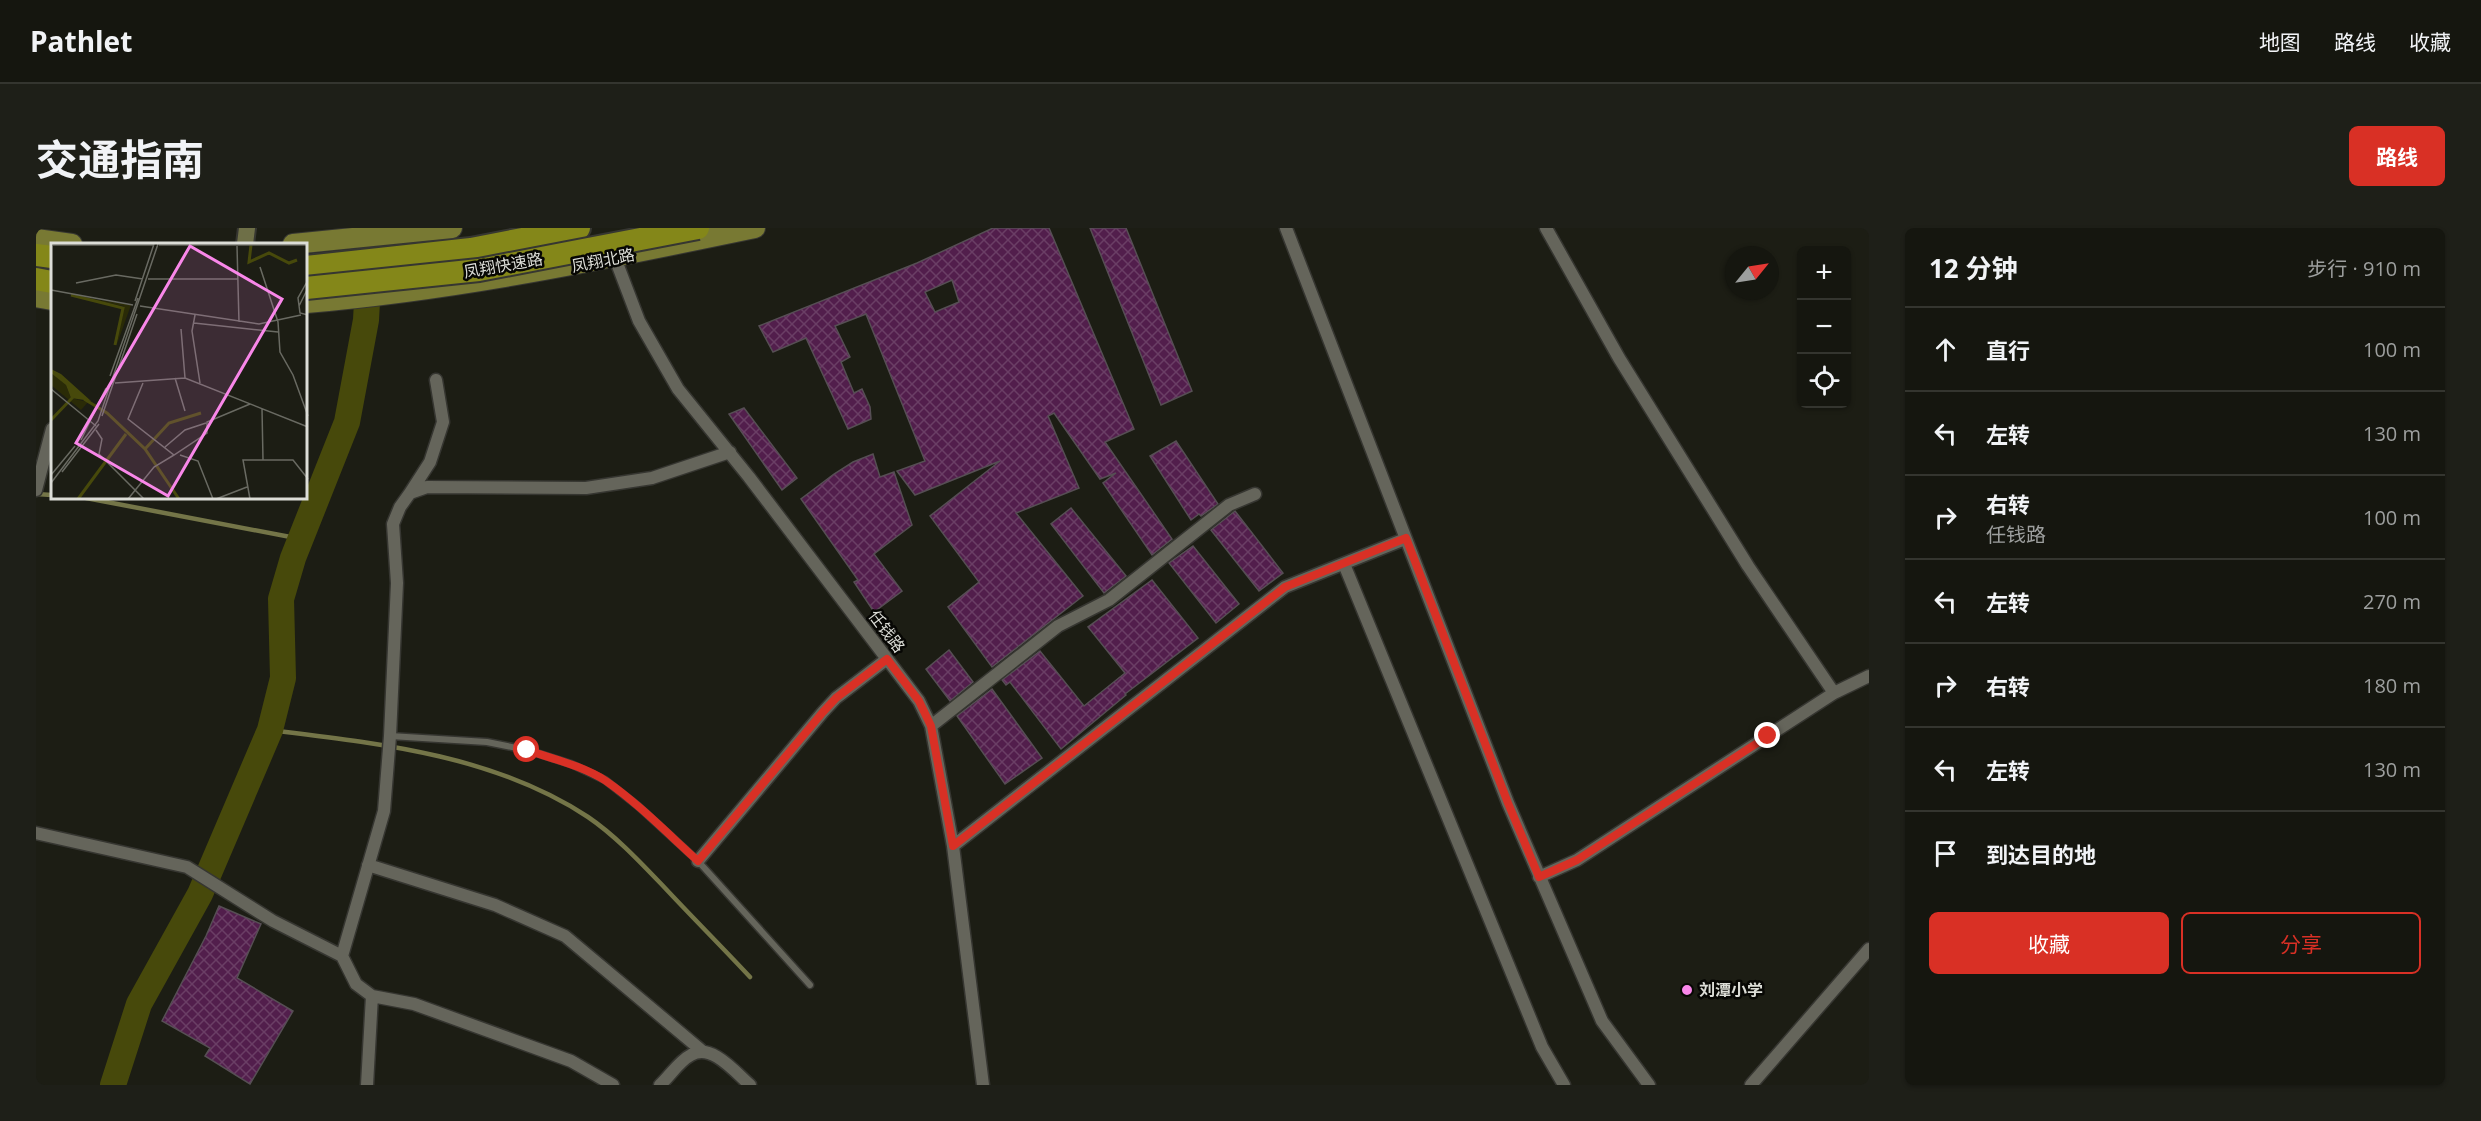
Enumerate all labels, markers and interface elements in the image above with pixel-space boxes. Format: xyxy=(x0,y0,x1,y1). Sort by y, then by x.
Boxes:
text: Pathlet xyxy=(30,22,132,60)
text: 地图 xyxy=(2259,28,2301,56)
text: 路线 xyxy=(2334,28,2376,56)
text: 收藏 xyxy=(2409,28,2451,56)
button: 路线 xyxy=(2349,126,2445,186)
text: 交通指南 xyxy=(36,130,204,187)
inset map xyxy=(51,243,308,500)
street label: 凤翔北路 xyxy=(569,243,637,277)
north arrow xyxy=(1725,246,1779,300)
map controls xyxy=(1797,246,1851,408)
button: + xyxy=(1797,246,1851,300)
street label: 凤翔快速路 xyxy=(462,247,544,283)
text: 12 分钟 xyxy=(1929,250,2018,286)
text: 步行 · 910 m xyxy=(2307,255,2421,282)
button: − xyxy=(1797,300,1851,354)
icon: ahead xyxy=(1929,333,1962,366)
text: 直行 xyxy=(1986,335,2030,365)
text: 100 m xyxy=(2363,336,2421,363)
button: locate xyxy=(1797,354,1851,408)
icon: left xyxy=(1929,417,1962,450)
text: 左转 xyxy=(1986,419,2030,449)
text: 130 m xyxy=(2363,420,2421,447)
text: 右转 xyxy=(1986,489,2030,519)
icon: right xyxy=(1929,501,1962,534)
text: 100 m xyxy=(2363,504,2421,531)
text: 任钱路 xyxy=(1986,521,2046,548)
icon: left xyxy=(1929,585,1962,618)
text: 左转 xyxy=(1986,587,2030,617)
text: 270 m xyxy=(2363,588,2421,615)
street label: 任钱路 xyxy=(864,605,910,657)
icon: right xyxy=(1929,669,1962,702)
text: 右转 xyxy=(1986,671,2030,701)
text: 180 m xyxy=(2363,672,2421,699)
route end xyxy=(1754,722,1780,748)
route start xyxy=(513,736,539,762)
icon: left xyxy=(1929,753,1962,786)
text: 左转 xyxy=(1986,755,2030,785)
text: 130 m xyxy=(2363,756,2421,783)
icon: arrive xyxy=(1929,837,1962,870)
text: 到达目的地 xyxy=(1986,839,2096,869)
button: 收藏 xyxy=(1929,912,2169,974)
button: 分享 xyxy=(2181,912,2421,974)
place label: 刘潭小学 xyxy=(1699,979,1763,1001)
marker: 刘潭小学 xyxy=(1680,983,1694,997)

